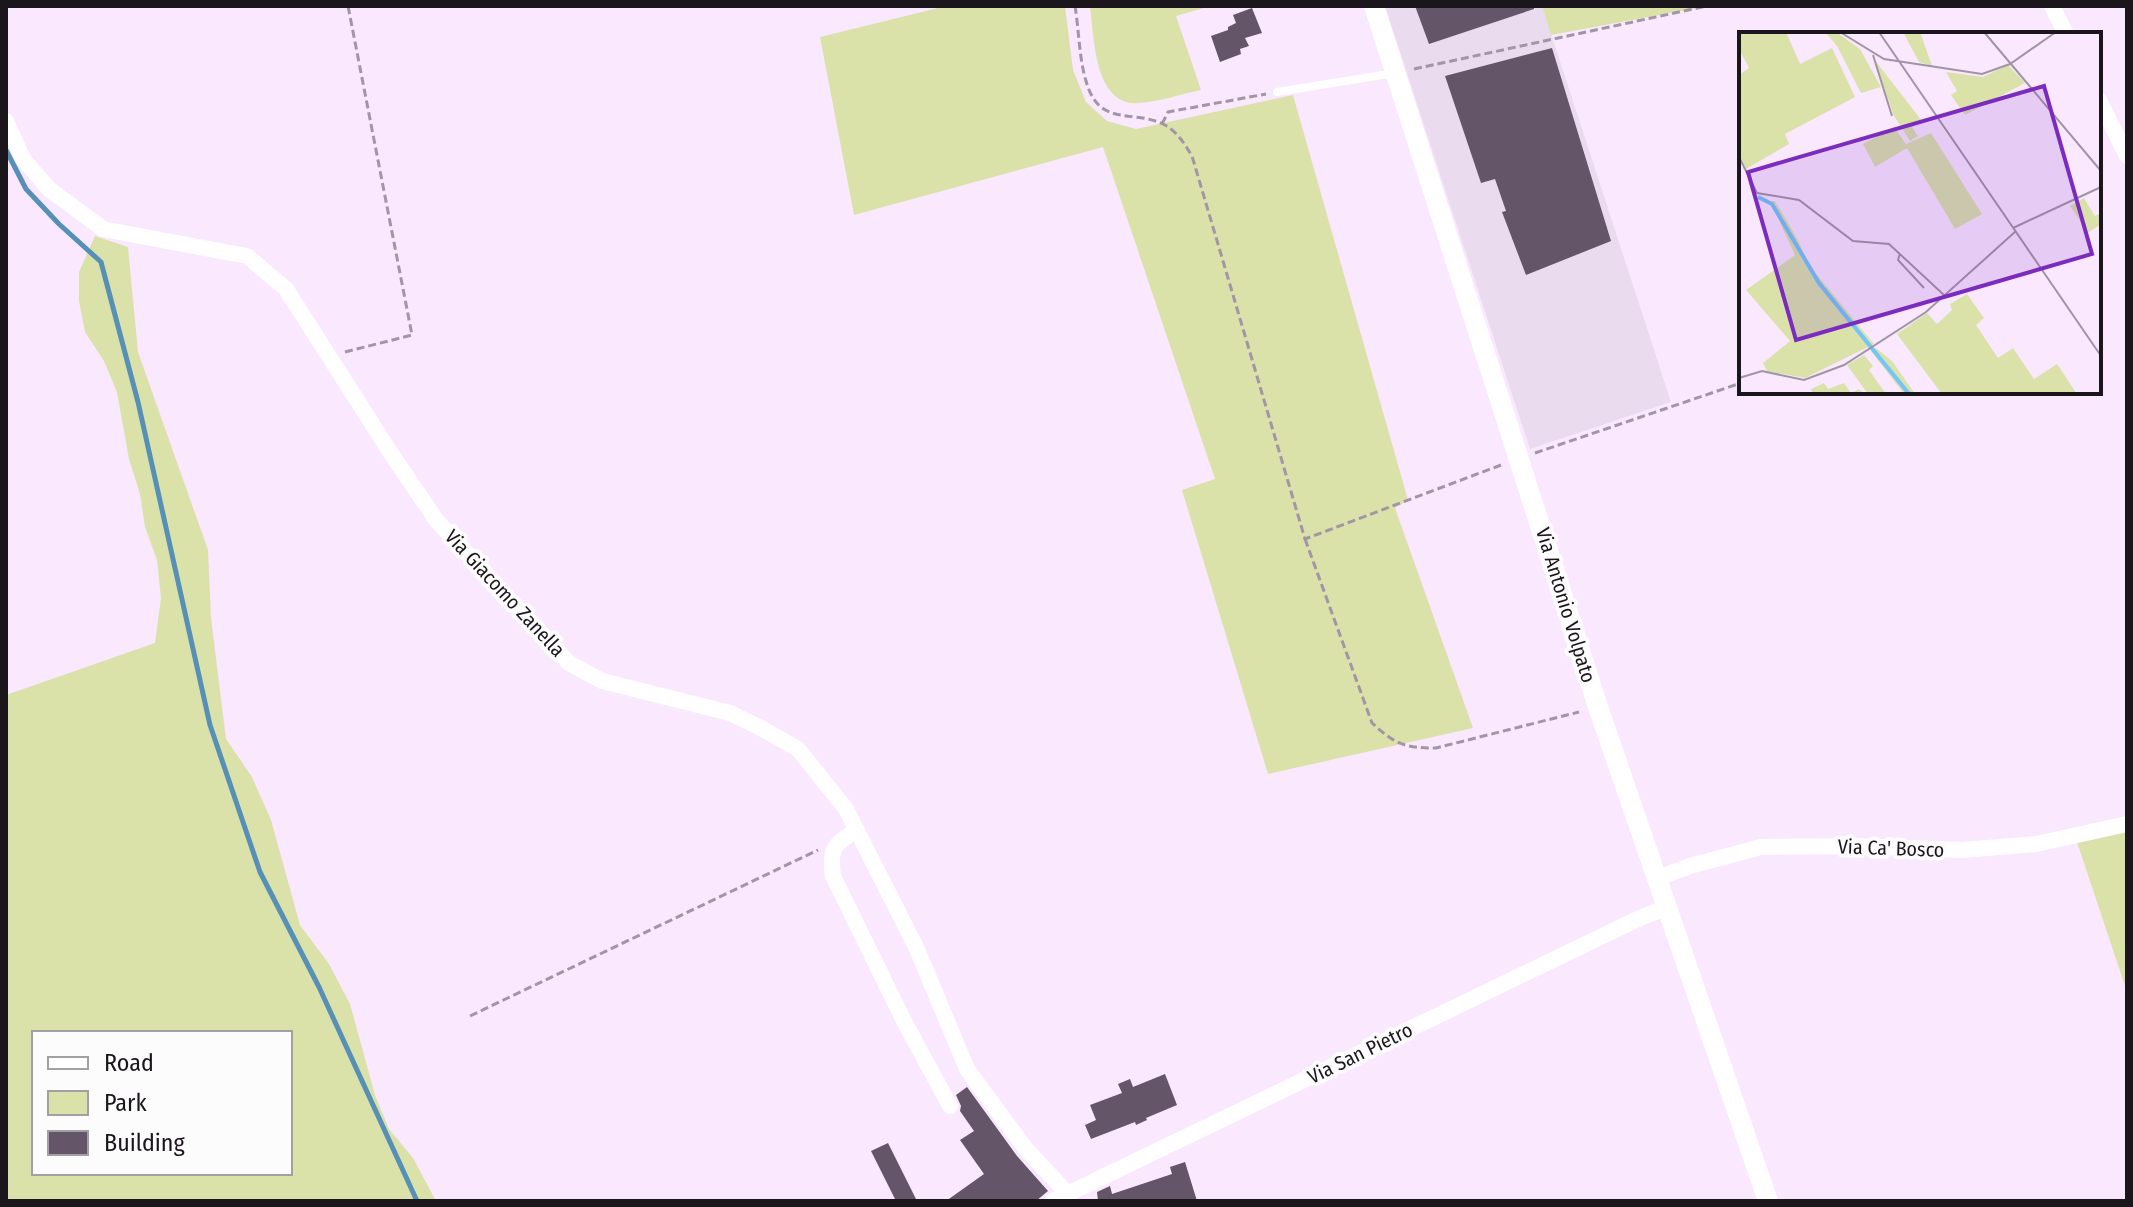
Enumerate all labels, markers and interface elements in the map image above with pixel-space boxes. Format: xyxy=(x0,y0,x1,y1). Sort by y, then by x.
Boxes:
inset map xyxy=(1739,32,2101,394)
street label: Via Giacomo Zanella xyxy=(440,524,570,662)
street label: Via Antonio Volpato xyxy=(1531,525,1601,685)
street label: Via Ca' Bosco xyxy=(1837,834,1945,862)
street label: Via San Pietro xyxy=(1304,1017,1416,1089)
legend xyxy=(32,1031,292,1175)
text: Road xyxy=(104,1049,154,1077)
text: Park xyxy=(104,1089,147,1117)
text: Building xyxy=(104,1129,186,1157)

